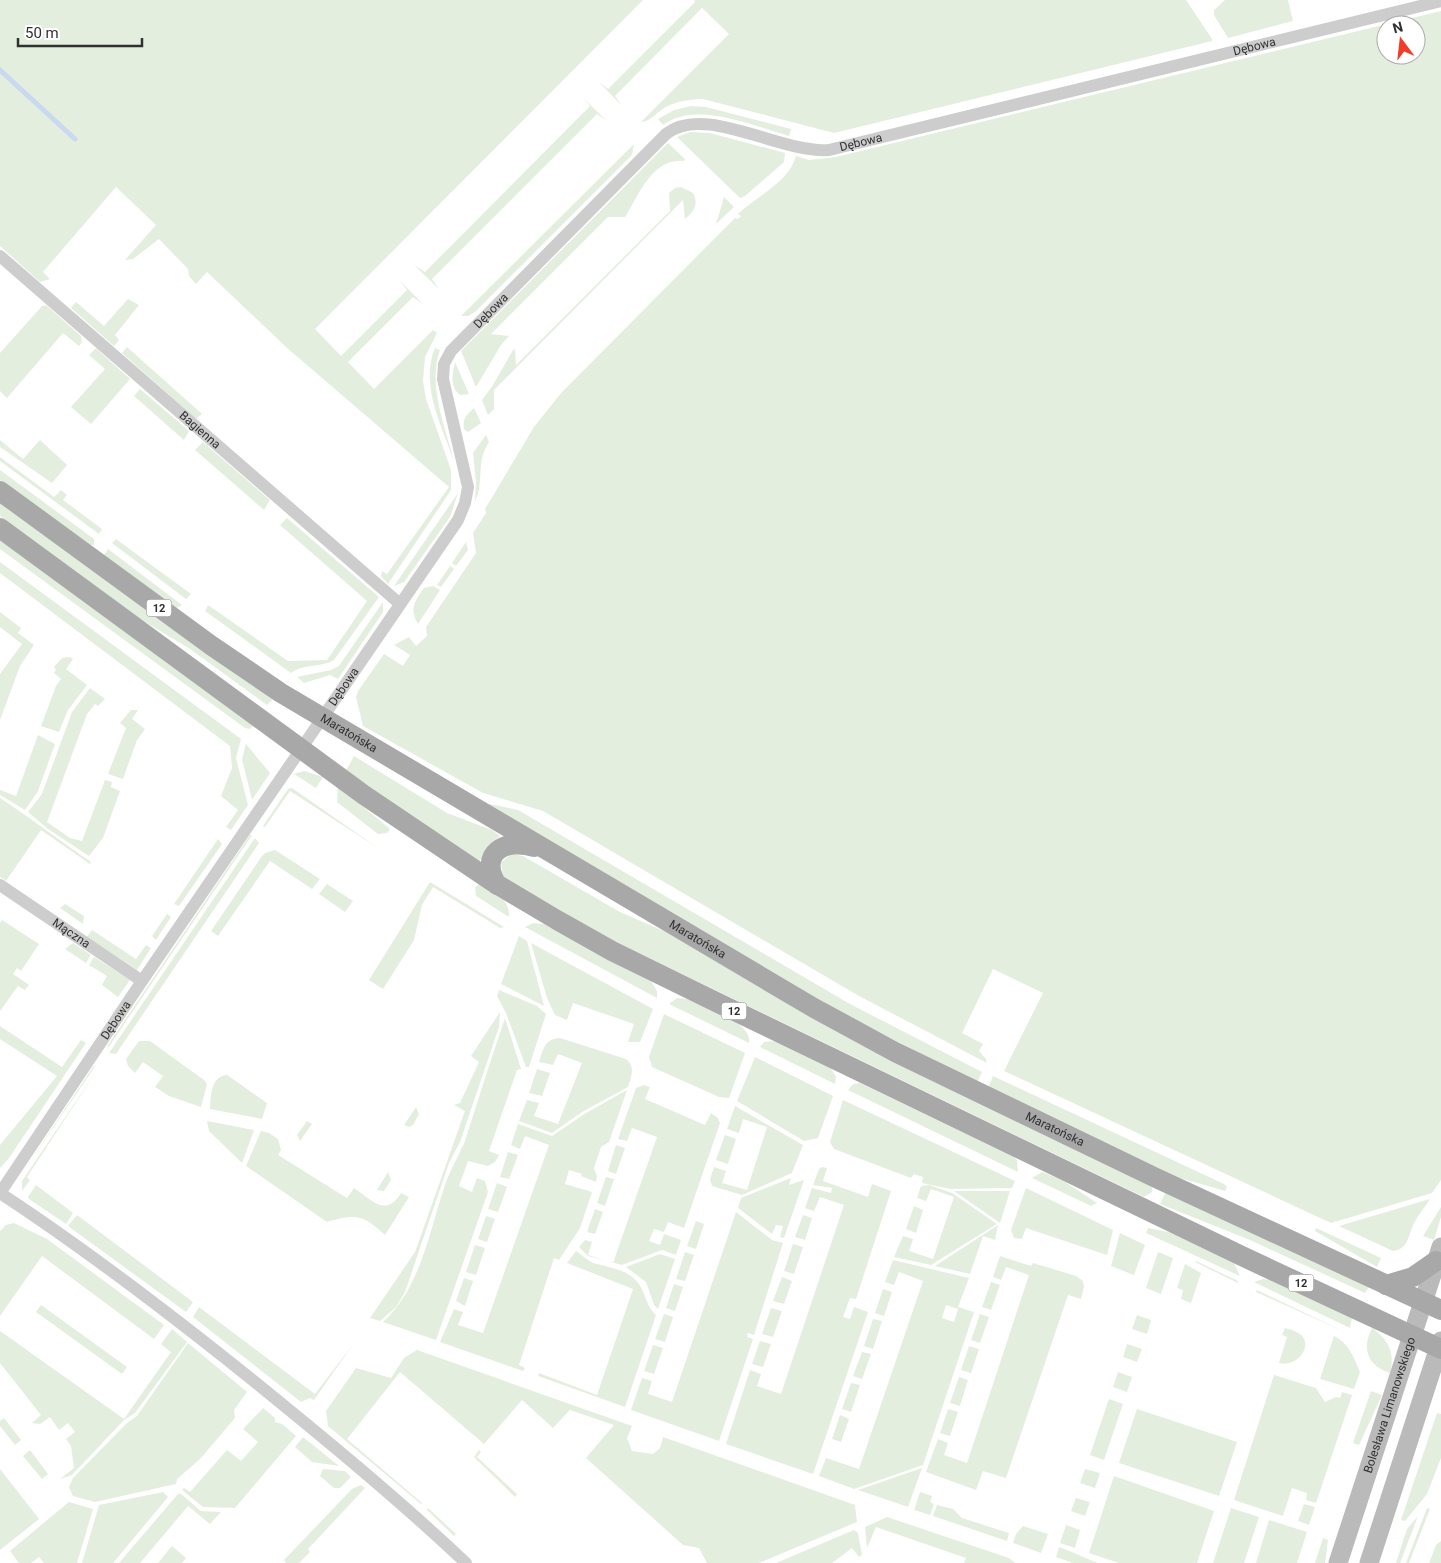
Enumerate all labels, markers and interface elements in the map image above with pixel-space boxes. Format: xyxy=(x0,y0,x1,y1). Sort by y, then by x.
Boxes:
scale bar xyxy=(18,15,141,47)
north arrow xyxy=(1376,15,1426,65)
text: N xyxy=(1391,18,1404,36)
text: 50 m xyxy=(25,24,59,42)
street label: Dębowa xyxy=(1232,34,1277,58)
street label: Dębowa xyxy=(838,130,884,154)
street label: Dębowa xyxy=(471,290,511,331)
street label: Bagienna xyxy=(177,408,223,452)
road number: 12 xyxy=(146,600,172,616)
street label: Dębowa xyxy=(326,665,362,709)
street label: Maratońska xyxy=(318,711,380,755)
street label: Mączna xyxy=(50,915,93,951)
street label: Maratońska xyxy=(667,917,728,961)
street label: Dębowa xyxy=(98,998,134,1042)
road number: 12 xyxy=(722,1002,746,1019)
street label: Maratońska xyxy=(1023,1109,1087,1149)
road number: 12 xyxy=(1288,1275,1314,1292)
street label: Bolesława Limanowskiego xyxy=(1361,1335,1418,1475)

